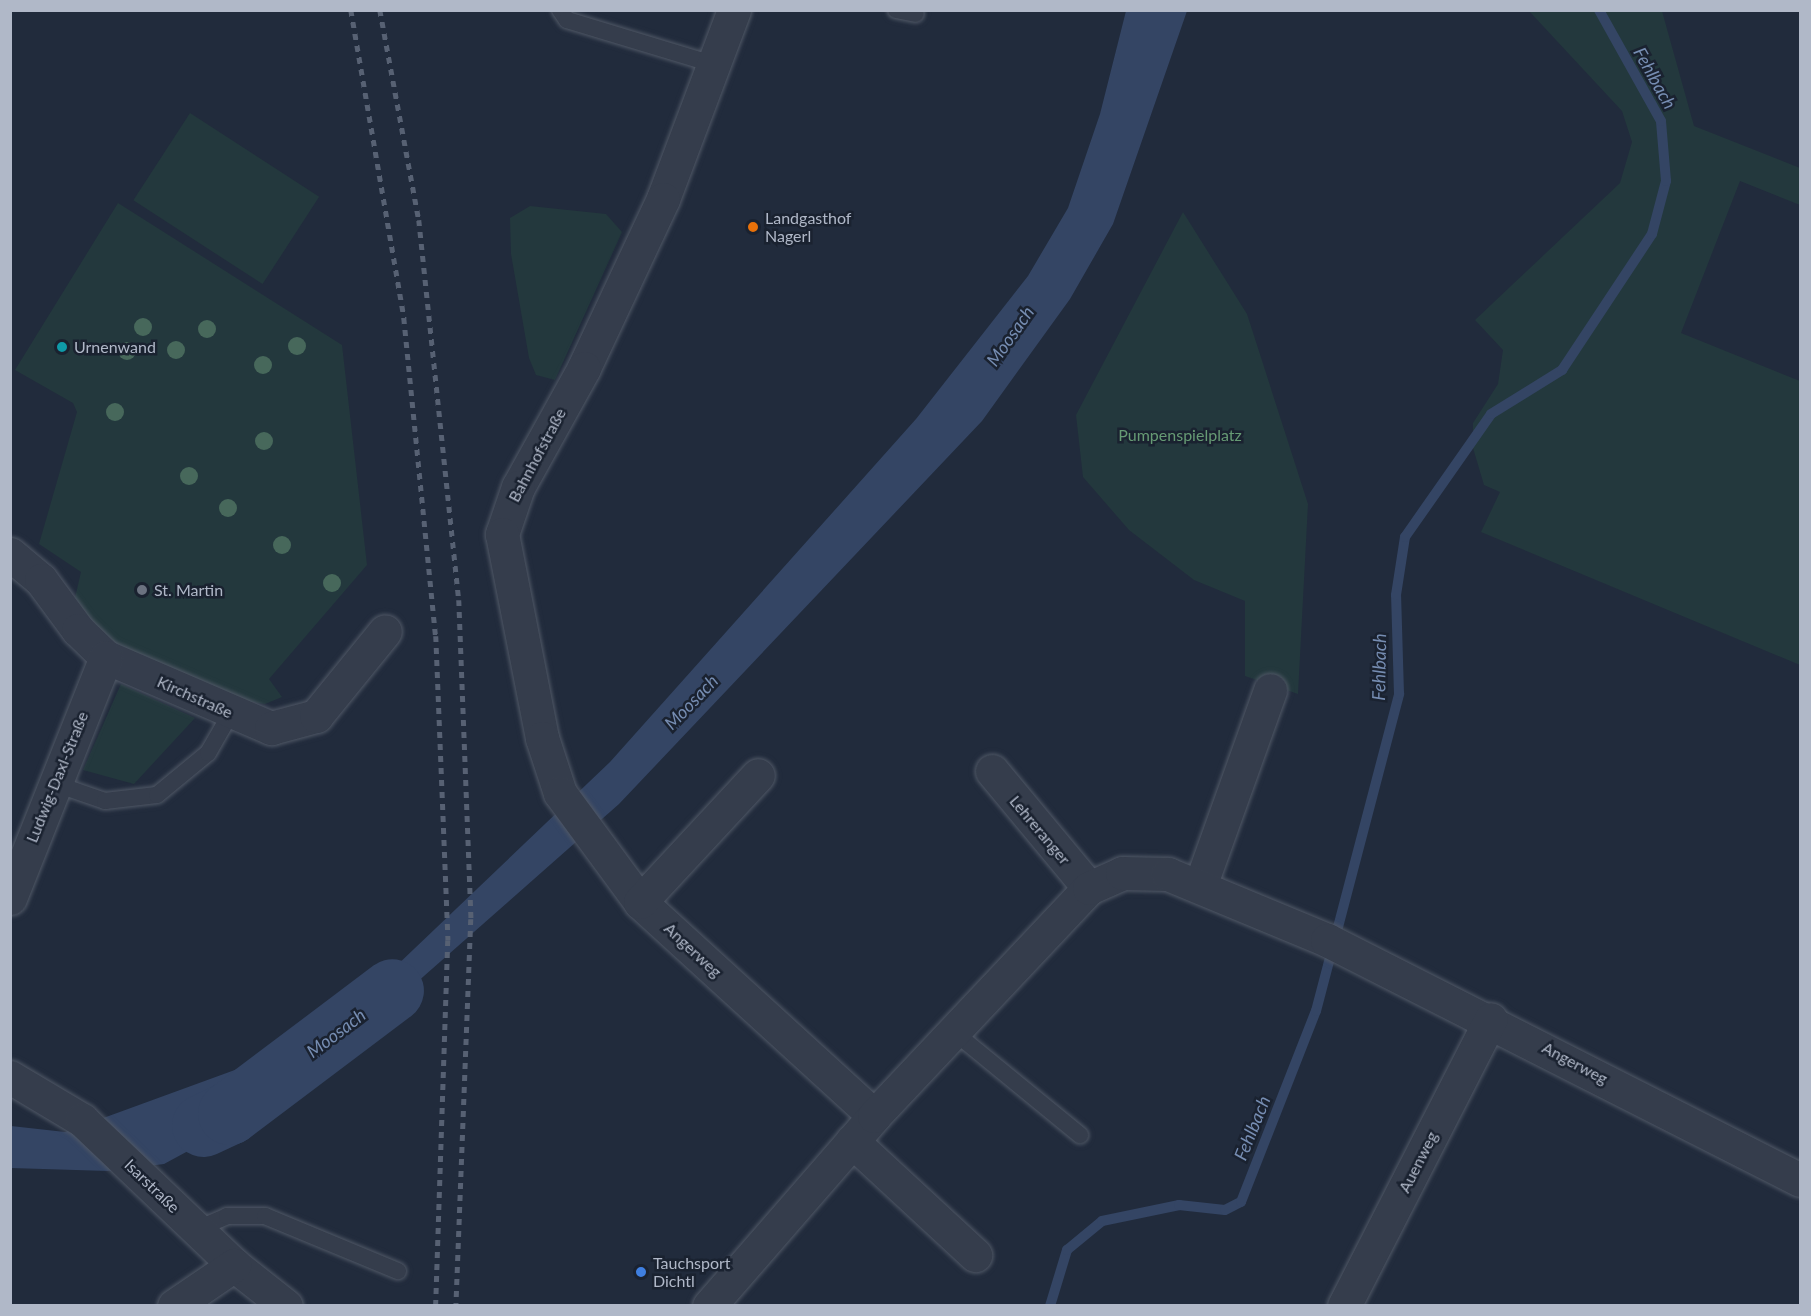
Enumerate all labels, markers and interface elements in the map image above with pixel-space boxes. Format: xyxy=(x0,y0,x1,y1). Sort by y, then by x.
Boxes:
water label: Fehlbach xyxy=(1629,43,1681,113)
place label: Landgasthof Nagerl xyxy=(765,208,851,246)
marker: Landgasthof Nagerl xyxy=(746,220,760,234)
water label: Moosach xyxy=(982,302,1038,370)
place label: Urnenwand xyxy=(74,337,156,357)
marker: Urnenwand xyxy=(55,340,69,354)
street label: Bahnhofstraße xyxy=(504,405,570,505)
park label: Pumpenspielplatz xyxy=(1118,425,1242,445)
place label: St. Martin xyxy=(154,580,223,600)
marker: St. Martin xyxy=(135,583,149,597)
water label: Fehlbach xyxy=(1368,633,1390,701)
water label: Moosach xyxy=(660,670,722,734)
street label: Kirchstraße xyxy=(154,672,236,722)
street label: Ludwig-Daxl-Straße xyxy=(22,709,92,845)
street label: Lehreranger xyxy=(1006,792,1074,868)
street label: Angerweg xyxy=(660,919,726,981)
water label: Moosach xyxy=(302,1004,370,1062)
street label: Angerweg xyxy=(1539,1038,1611,1088)
water label: Fehlbach xyxy=(1229,1093,1275,1163)
street label: Auenweg xyxy=(1394,1128,1442,1196)
street label: Isarstraße xyxy=(121,1155,183,1217)
place label: Tauchsport Dichtl xyxy=(653,1253,731,1291)
marker: Tauchsport Dichtl xyxy=(634,1265,648,1279)

